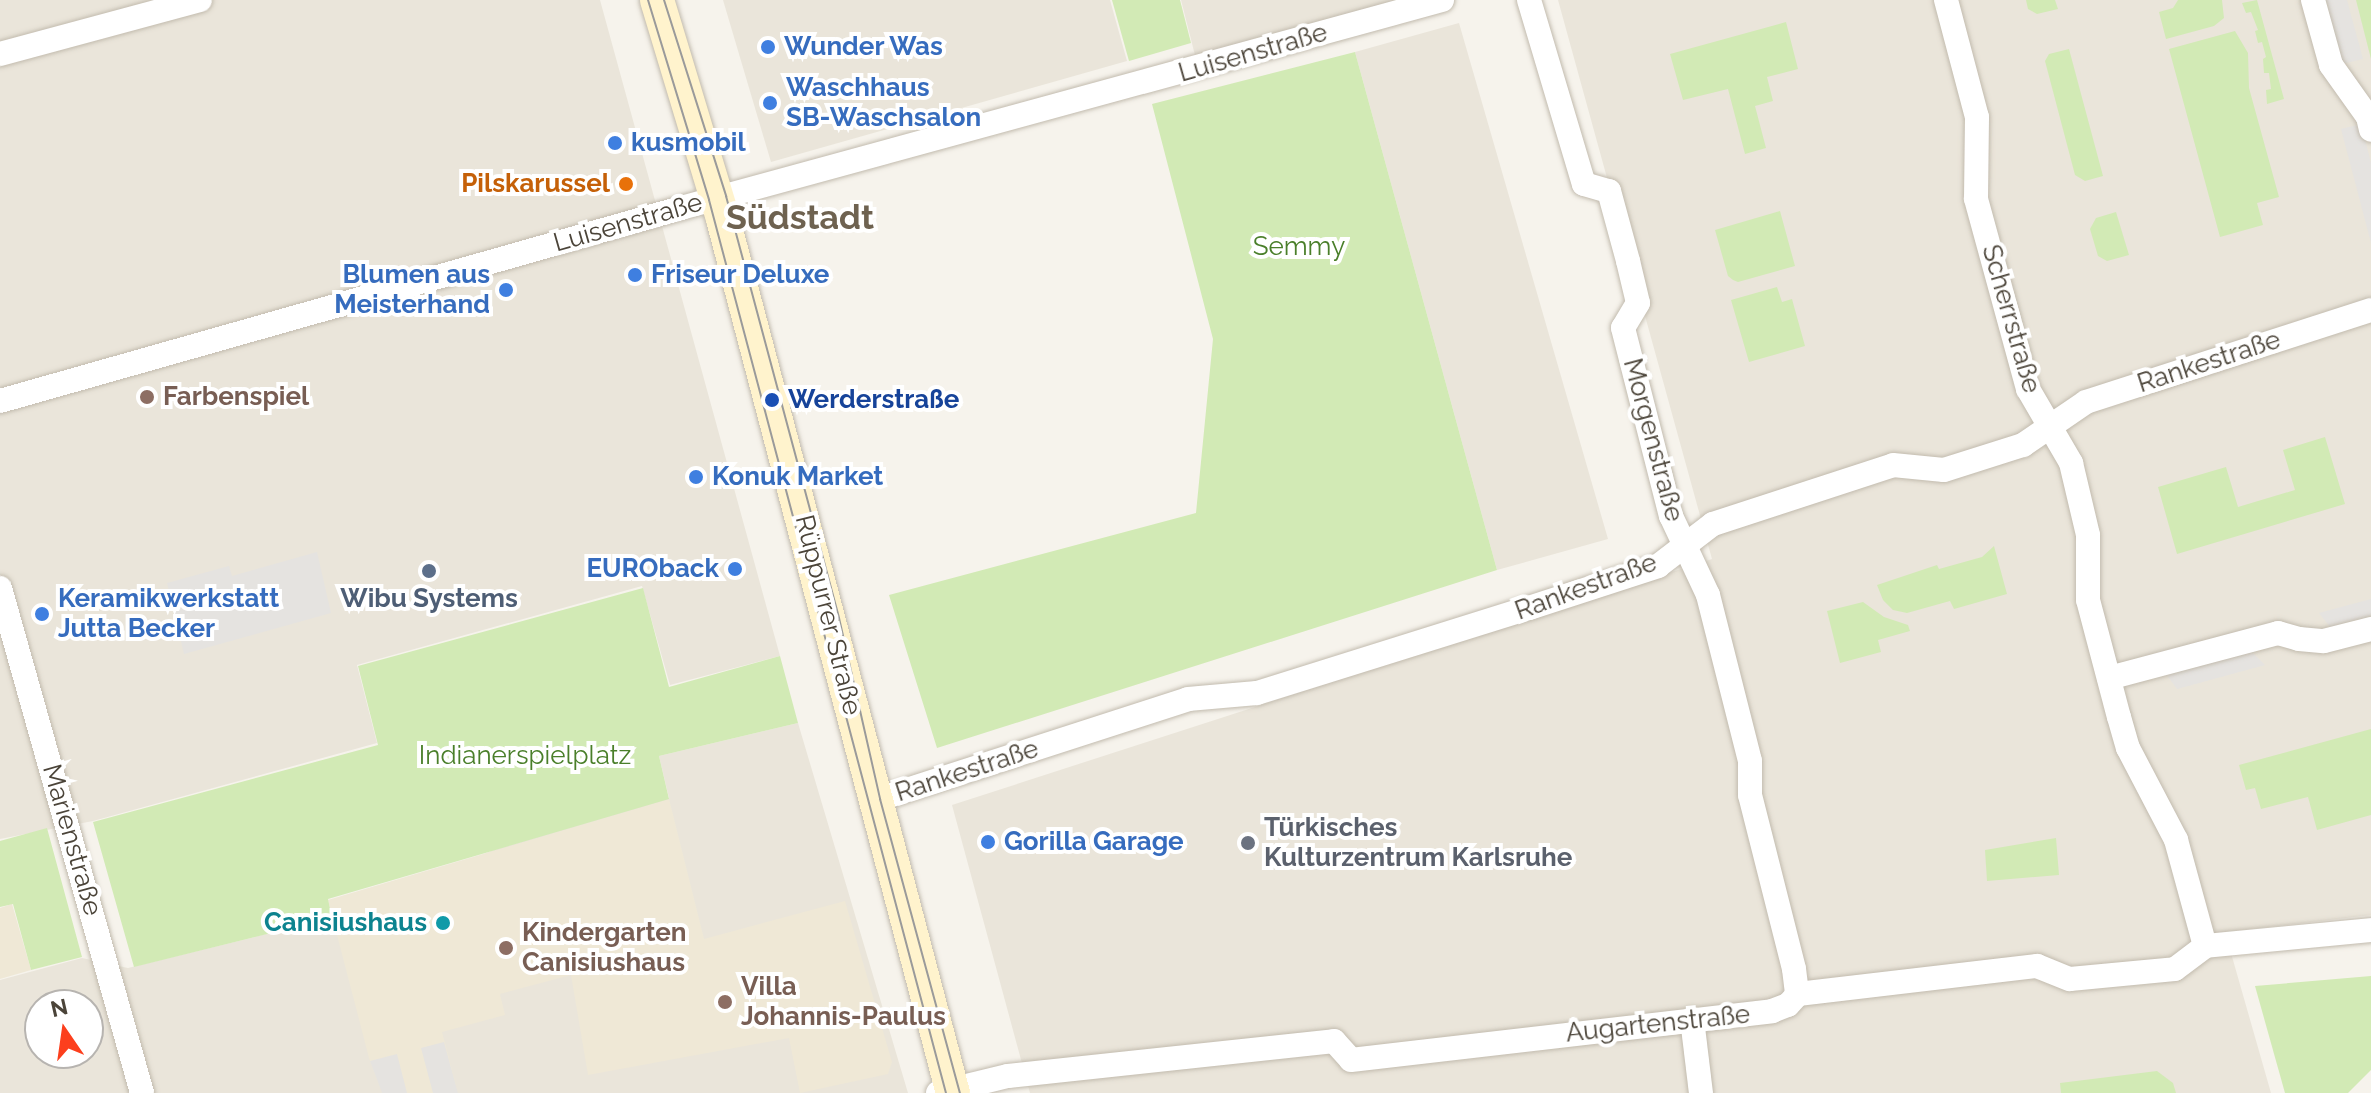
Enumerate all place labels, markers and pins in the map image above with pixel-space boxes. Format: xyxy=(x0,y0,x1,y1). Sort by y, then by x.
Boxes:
place label: Wunder Was xyxy=(784,31,944,63)
marker: Wunder Was xyxy=(759,38,777,56)
place label: Waschhaus SB-Waschsalon xyxy=(786,72,981,134)
marker: Waschhaus SB-Waschsalon xyxy=(761,94,779,112)
place label: kusmobil xyxy=(631,127,746,159)
marker: kusmobil xyxy=(606,134,624,152)
place label: Pilskarussel xyxy=(461,168,610,200)
marker: Pilskarussel xyxy=(617,175,635,193)
place label: Blumen aus Meisterhand xyxy=(334,259,490,320)
place label: Friseur Deluxe xyxy=(651,259,830,291)
marker: Friseur Deluxe xyxy=(626,266,644,284)
marker: Blumen aus Meisterhand xyxy=(497,281,515,299)
place label: Farbenspiel xyxy=(163,381,309,413)
place label: Werderstraße xyxy=(788,384,959,416)
marker: Farbenspiel xyxy=(138,388,156,406)
marker: Werderstraße xyxy=(763,391,781,409)
place label: Konuk Market xyxy=(712,461,883,493)
marker: Konuk Market xyxy=(687,468,705,486)
place label: EUROback xyxy=(586,553,719,585)
marker: EUROback xyxy=(726,560,744,578)
marker: Wibu Systems xyxy=(420,562,438,580)
place label: Keramikwerkstatt Jutta Becker xyxy=(58,583,279,644)
place label: Wibu Systems xyxy=(340,583,518,615)
marker: Keramikwerkstatt Jutta Becker xyxy=(33,605,51,623)
place label: Türkisches Kulturzentrum Karlsruhe xyxy=(1264,812,1572,874)
place label: Gorilla Garage xyxy=(1004,826,1184,858)
marker: Gorilla Garage xyxy=(979,833,997,851)
marker: Türkisches Kulturzentrum Karlsruhe xyxy=(1239,834,1257,852)
place label: Canisiushaus xyxy=(264,907,427,939)
marker: Canisiushaus xyxy=(434,914,452,932)
place label: Kindergarten Canisiushaus xyxy=(522,917,687,978)
marker: Kindergarten Canisiushaus xyxy=(497,939,515,957)
place label: Villa Johannis-Paulus xyxy=(741,971,946,1032)
marker: Villa Johannis-Paulus xyxy=(716,993,734,1011)

